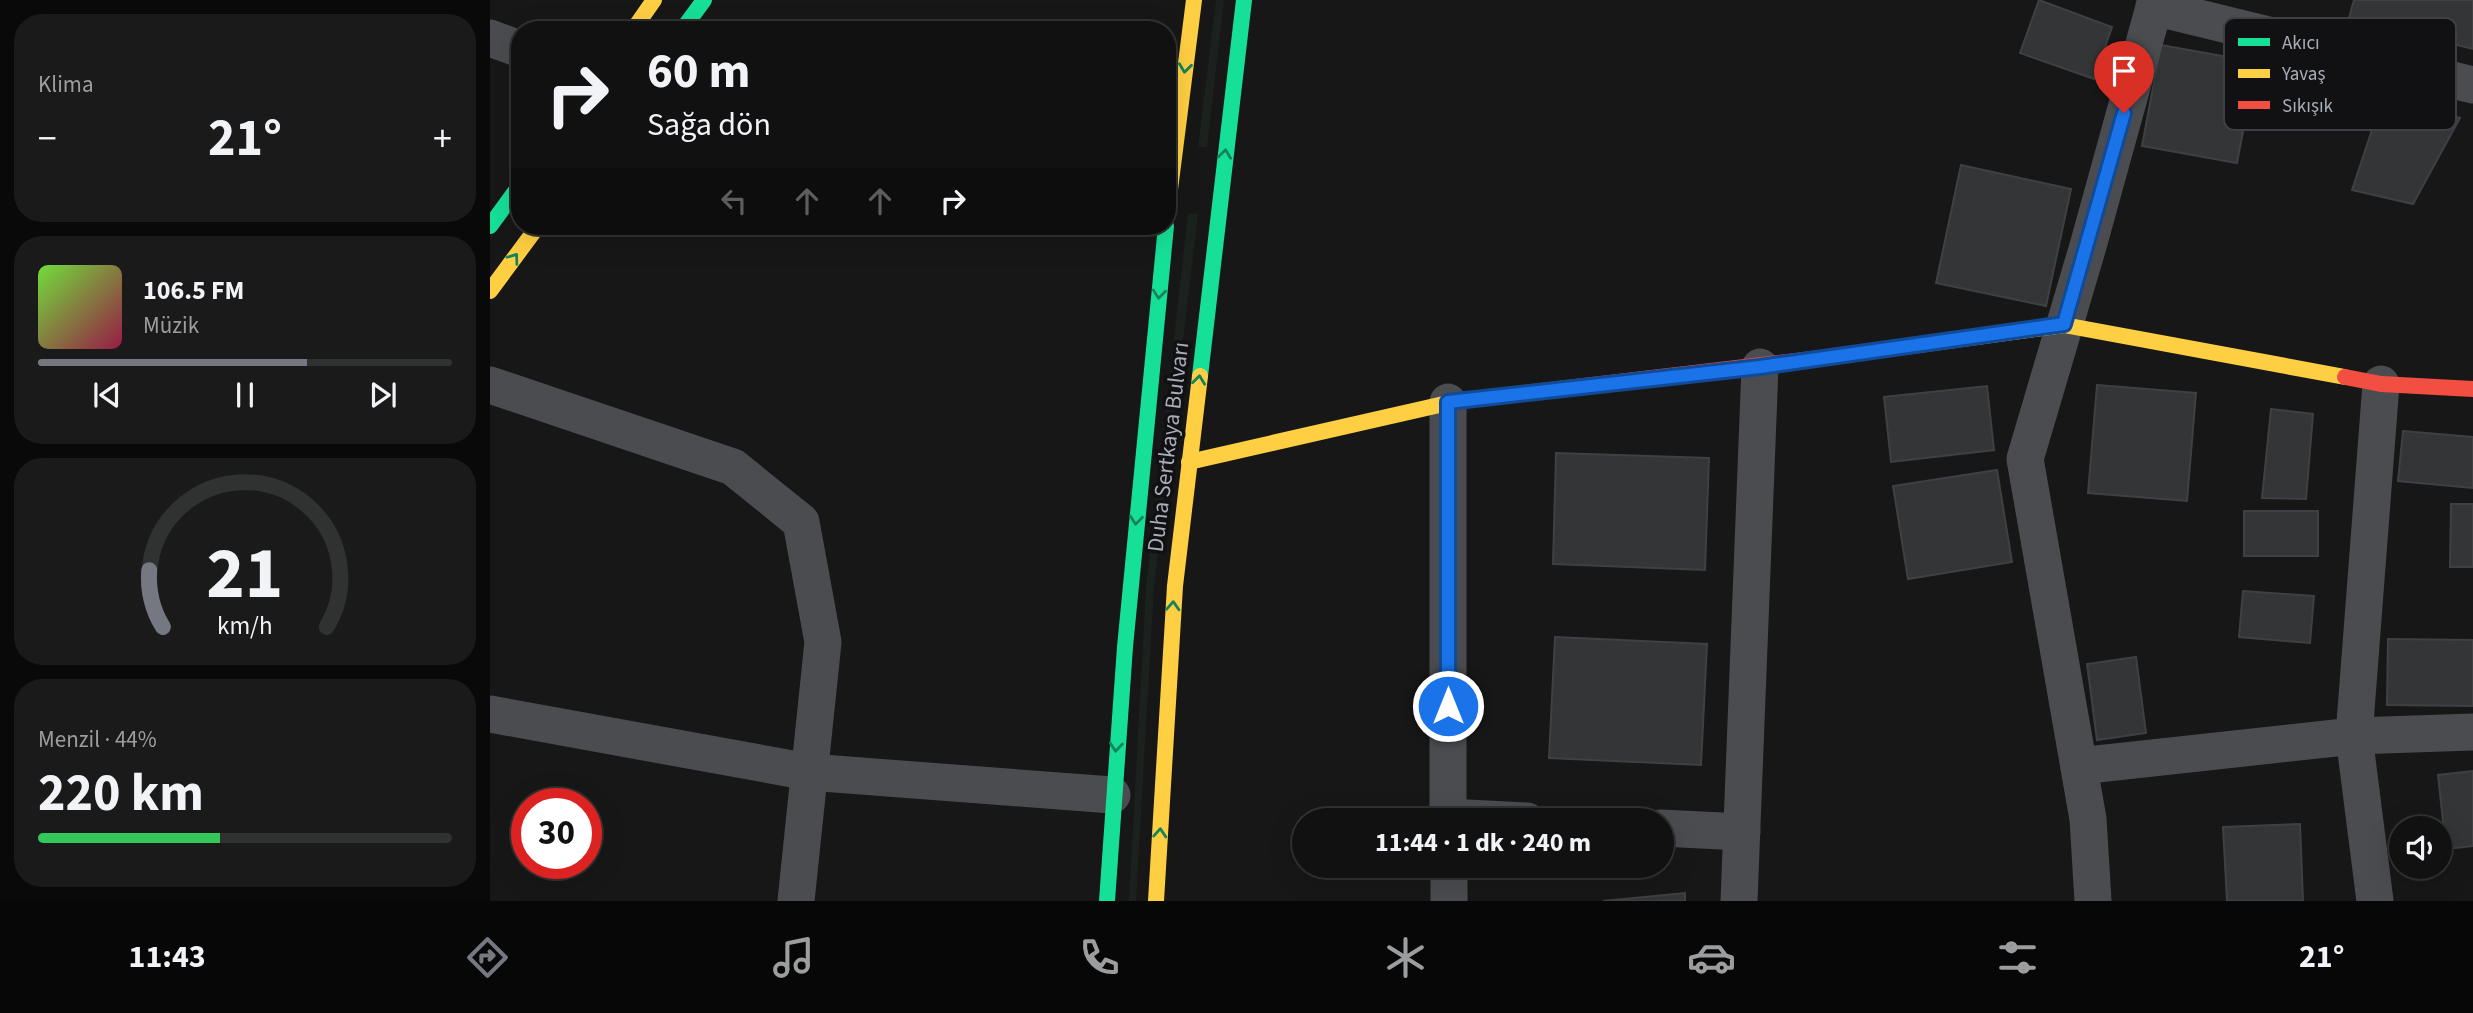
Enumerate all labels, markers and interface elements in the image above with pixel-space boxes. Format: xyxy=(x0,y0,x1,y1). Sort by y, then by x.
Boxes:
legend xyxy=(2224,18,2456,130)
text: Akıcı xyxy=(2282,30,2320,57)
text: 60 m xyxy=(647,37,751,107)
pin xyxy=(2094,41,2154,113)
icon: right xyxy=(532,49,623,140)
icon: arrive xyxy=(2105,52,2143,90)
text: Yavaş xyxy=(2281,61,2325,88)
one-way arrow xyxy=(1178,62,1193,74)
text: Klima xyxy=(38,68,94,101)
text: Sıkışık xyxy=(2282,93,2334,120)
text: 21° xyxy=(208,102,282,176)
text: Sağa dön xyxy=(647,102,771,148)
text: − xyxy=(38,112,57,166)
text: + xyxy=(433,112,452,166)
one-way arrow xyxy=(1218,148,1233,160)
icon: left xyxy=(715,182,753,220)
icon: ahead xyxy=(788,182,826,220)
icon: ahead xyxy=(861,182,899,220)
icon: right xyxy=(934,182,972,220)
one-way arrow xyxy=(506,253,518,266)
text: 106.5 FM xyxy=(143,272,244,309)
one-way arrow xyxy=(1152,288,1167,299)
text: Müzik xyxy=(143,309,199,342)
street label: Duha Sertkaya Bulvarı xyxy=(1139,340,1197,554)
one-way arrow xyxy=(1191,374,1206,386)
icon: previous xyxy=(88,376,126,414)
icon: pause xyxy=(226,376,264,414)
icon: next xyxy=(364,376,402,414)
one-way arrow xyxy=(1128,514,1143,526)
text: 21 xyxy=(207,523,283,627)
one-way arrow xyxy=(1166,600,1181,611)
text: km/h xyxy=(217,608,273,644)
position arrow xyxy=(1411,669,1485,743)
text: Menzil · 44% xyxy=(38,723,157,756)
one-way arrow xyxy=(1109,741,1124,752)
text: 220 km xyxy=(38,757,204,831)
speed limit sign: 30 xyxy=(511,788,602,879)
map controls xyxy=(2389,816,2452,879)
button: sound xyxy=(2389,816,2452,879)
text: 11:44 · 1 dk · 240 m xyxy=(1375,824,1591,861)
one-way arrow xyxy=(1152,827,1167,838)
icon: directions xyxy=(463,933,512,982)
icon: music xyxy=(769,933,818,982)
icon: phone xyxy=(1075,933,1124,982)
icon: climate xyxy=(1381,933,1430,982)
icon: car xyxy=(1687,933,1736,982)
icon: filters xyxy=(1993,933,2042,982)
text: 11:43 xyxy=(129,934,206,980)
text: 21° xyxy=(2299,934,2344,980)

